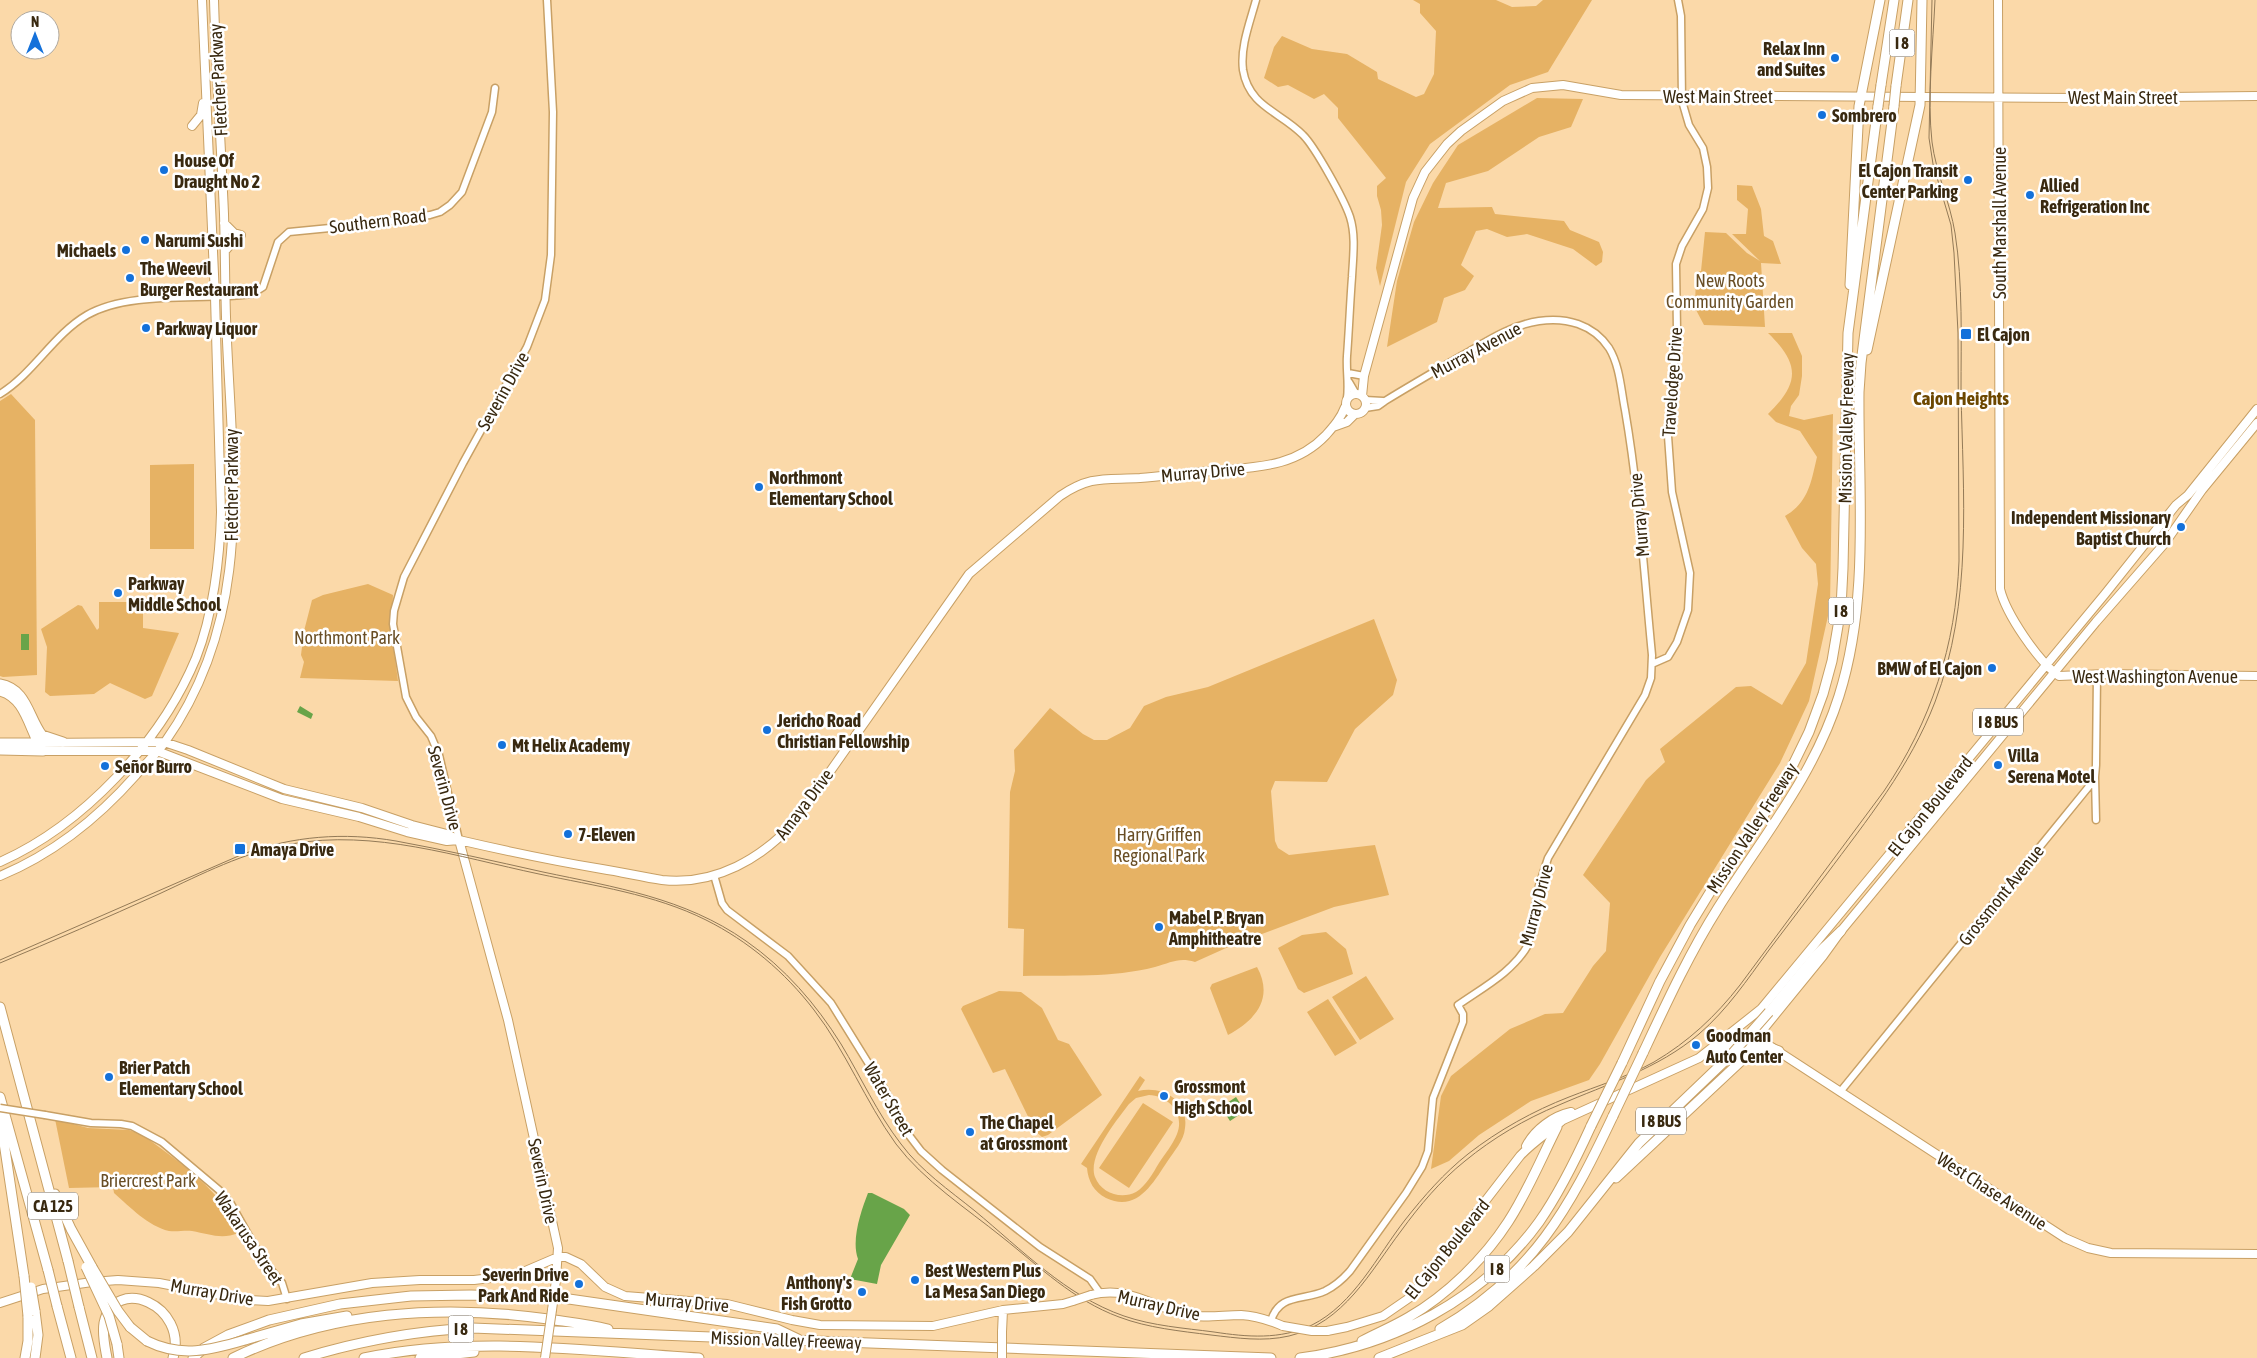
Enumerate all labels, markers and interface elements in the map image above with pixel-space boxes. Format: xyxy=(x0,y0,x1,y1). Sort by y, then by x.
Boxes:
north arrow xyxy=(10,10,60,60)
text: N xyxy=(31,14,39,30)
street label: Fletcher Parkway xyxy=(205,23,231,137)
road number: I 8 xyxy=(1890,29,1914,56)
place label: Relax Inn and Suites xyxy=(1757,38,1826,80)
marker: Relax Inn and Suites xyxy=(1829,52,1841,64)
street label: West Main Street xyxy=(1663,86,1773,107)
street label: West Main Street xyxy=(2068,87,2178,108)
place label: Sombrero xyxy=(1832,105,1897,126)
marker: Sombrero xyxy=(1816,109,1828,121)
street label: South Marshall Avenue xyxy=(1989,147,2010,299)
place label: House Of Draught No 2 xyxy=(174,150,260,192)
place label: El Cajon Transit Center Parking xyxy=(1858,160,1959,202)
marker: House Of Draught No 2 xyxy=(158,164,170,176)
marker: El Cajon Transit Center Parking xyxy=(1962,174,1974,186)
place label: Allied Refrigeration Inc xyxy=(2039,175,2150,217)
marker: Allied Refrigeration Inc xyxy=(2024,189,2036,201)
street label: Southern Road xyxy=(328,205,428,237)
place label: Narumi Sushi xyxy=(155,230,243,251)
marker: Narumi Sushi xyxy=(139,234,151,246)
place label: Michaels xyxy=(57,240,117,261)
marker: Michaels xyxy=(120,244,132,256)
place label: The Weevil Burger Restaurant xyxy=(140,258,259,300)
park label: New Roots Community Garden xyxy=(1666,270,1794,312)
marker: The Weevil Burger Restaurant xyxy=(124,272,136,284)
street label: Murray Avenue xyxy=(1427,317,1525,383)
place label: Parkway Liquor xyxy=(156,318,258,339)
marker: Parkway Liquor xyxy=(140,322,152,334)
place label: El Cajon xyxy=(1977,324,2030,345)
street label: Travelodge Drive xyxy=(1658,326,1686,438)
marker: El Cajon xyxy=(1959,327,1973,341)
street label: Severin Drive xyxy=(473,348,533,434)
street label: Mission Valley Freeway xyxy=(1834,352,1858,504)
district label: Cajon Heights xyxy=(1913,387,2009,409)
street label: Fletcher Parkway xyxy=(221,429,242,541)
street label: Murray Drive xyxy=(1160,458,1246,486)
place label: Northmont Elementary School xyxy=(769,467,893,509)
street label: Murray Drive xyxy=(1625,472,1653,558)
marker: Northmont Elementary School xyxy=(753,481,765,493)
place label: Independent Missionary Baptist Church xyxy=(2011,507,2172,549)
marker: Independent Missionary Baptist Church xyxy=(2175,521,2187,533)
place label: Parkway Middle School xyxy=(128,573,221,615)
marker: Parkway Middle School xyxy=(112,587,124,599)
road number: I 8 xyxy=(1828,598,1854,624)
park label: Northmont Park xyxy=(294,627,400,648)
place label: BMW of El Cajon xyxy=(1877,658,1982,679)
marker: BMW of El Cajon xyxy=(1986,662,1998,674)
street label: West Washington Avenue xyxy=(2072,666,2238,687)
road number: I 8 BUS xyxy=(1973,709,2023,736)
place label: Jericho Road Christian Fellowship xyxy=(776,710,910,752)
marker: Jericho Road Christian Fellowship xyxy=(761,724,773,736)
place label: Mt Helix Academy xyxy=(512,735,631,756)
marker: Mt Helix Academy xyxy=(496,739,508,751)
street label: Severin Drive xyxy=(424,743,466,833)
place label: Villa Serena Motel xyxy=(2007,745,2095,787)
street label: El Cajon Boulevard xyxy=(1883,752,1977,860)
place label: Señor Burro xyxy=(115,756,192,777)
street label: Mission Valley Freeway xyxy=(1702,759,1802,897)
marker: Villa Serena Motel xyxy=(1992,759,2004,771)
marker: Señor Burro xyxy=(99,760,111,772)
street label: Amaya Drive xyxy=(771,764,837,844)
place label: 7-Eleven xyxy=(578,824,636,845)
park label: Harry Griffen Regional Park xyxy=(1113,824,1205,866)
marker: 7-Eleven xyxy=(562,828,574,840)
place label: Amaya Drive xyxy=(250,839,334,860)
street label: Grossmont Avenue xyxy=(1954,840,2048,950)
marker: Amaya Drive xyxy=(233,842,247,856)
street label: Murray Drive xyxy=(1515,862,1557,948)
place label: Mabel P. Bryan Amphitheatre xyxy=(1168,907,1264,949)
marker: Mabel P. Bryan Amphitheatre xyxy=(1153,921,1165,933)
place label: Goodman Auto Center xyxy=(1705,1025,1784,1067)
marker: Goodman Auto Center xyxy=(1690,1039,1702,1051)
place label: Brier Patch Elementary School xyxy=(119,1057,243,1099)
street label: Water Street xyxy=(860,1059,918,1139)
marker: Brier Patch Elementary School xyxy=(103,1071,115,1083)
place label: Grossmont High School xyxy=(1174,1076,1252,1118)
marker: Grossmont High School xyxy=(1158,1090,1170,1102)
road number: I 8 BUS xyxy=(1636,1108,1686,1134)
place label: The Chapel at Grossmont xyxy=(980,1112,1068,1154)
marker: The Chapel at Grossmont xyxy=(964,1126,976,1138)
street label: Severin Drive xyxy=(524,1136,562,1226)
street label: West Chase Avenue xyxy=(1933,1148,2051,1234)
park label: Briercrest Park xyxy=(100,1170,196,1191)
street label: Wakarusa Street xyxy=(210,1187,288,1289)
road number: CA 125 xyxy=(28,1192,78,1220)
street label: El Cajon Boulevard xyxy=(1400,1195,1494,1303)
road number: I 8 xyxy=(1484,1256,1510,1282)
place label: Best Western Plus La Mesa San Diego xyxy=(925,1260,1046,1302)
place label: Severin Drive Park And Ride xyxy=(478,1264,569,1306)
place label: Anthony's Fish Grotto xyxy=(781,1272,853,1314)
street label: Murray Drive xyxy=(169,1274,255,1310)
marker: Best Western Plus La Mesa San Diego xyxy=(909,1274,921,1286)
marker: Severin Drive Park And Ride xyxy=(573,1278,585,1290)
street label: Murray Drive xyxy=(1116,1285,1202,1325)
marker: Anthony's Fish Grotto xyxy=(856,1286,868,1298)
street label: Murray Drive xyxy=(644,1288,730,1316)
road number: I 8 xyxy=(448,1316,474,1342)
street label: Mission Valley Freeway xyxy=(710,1327,862,1353)

